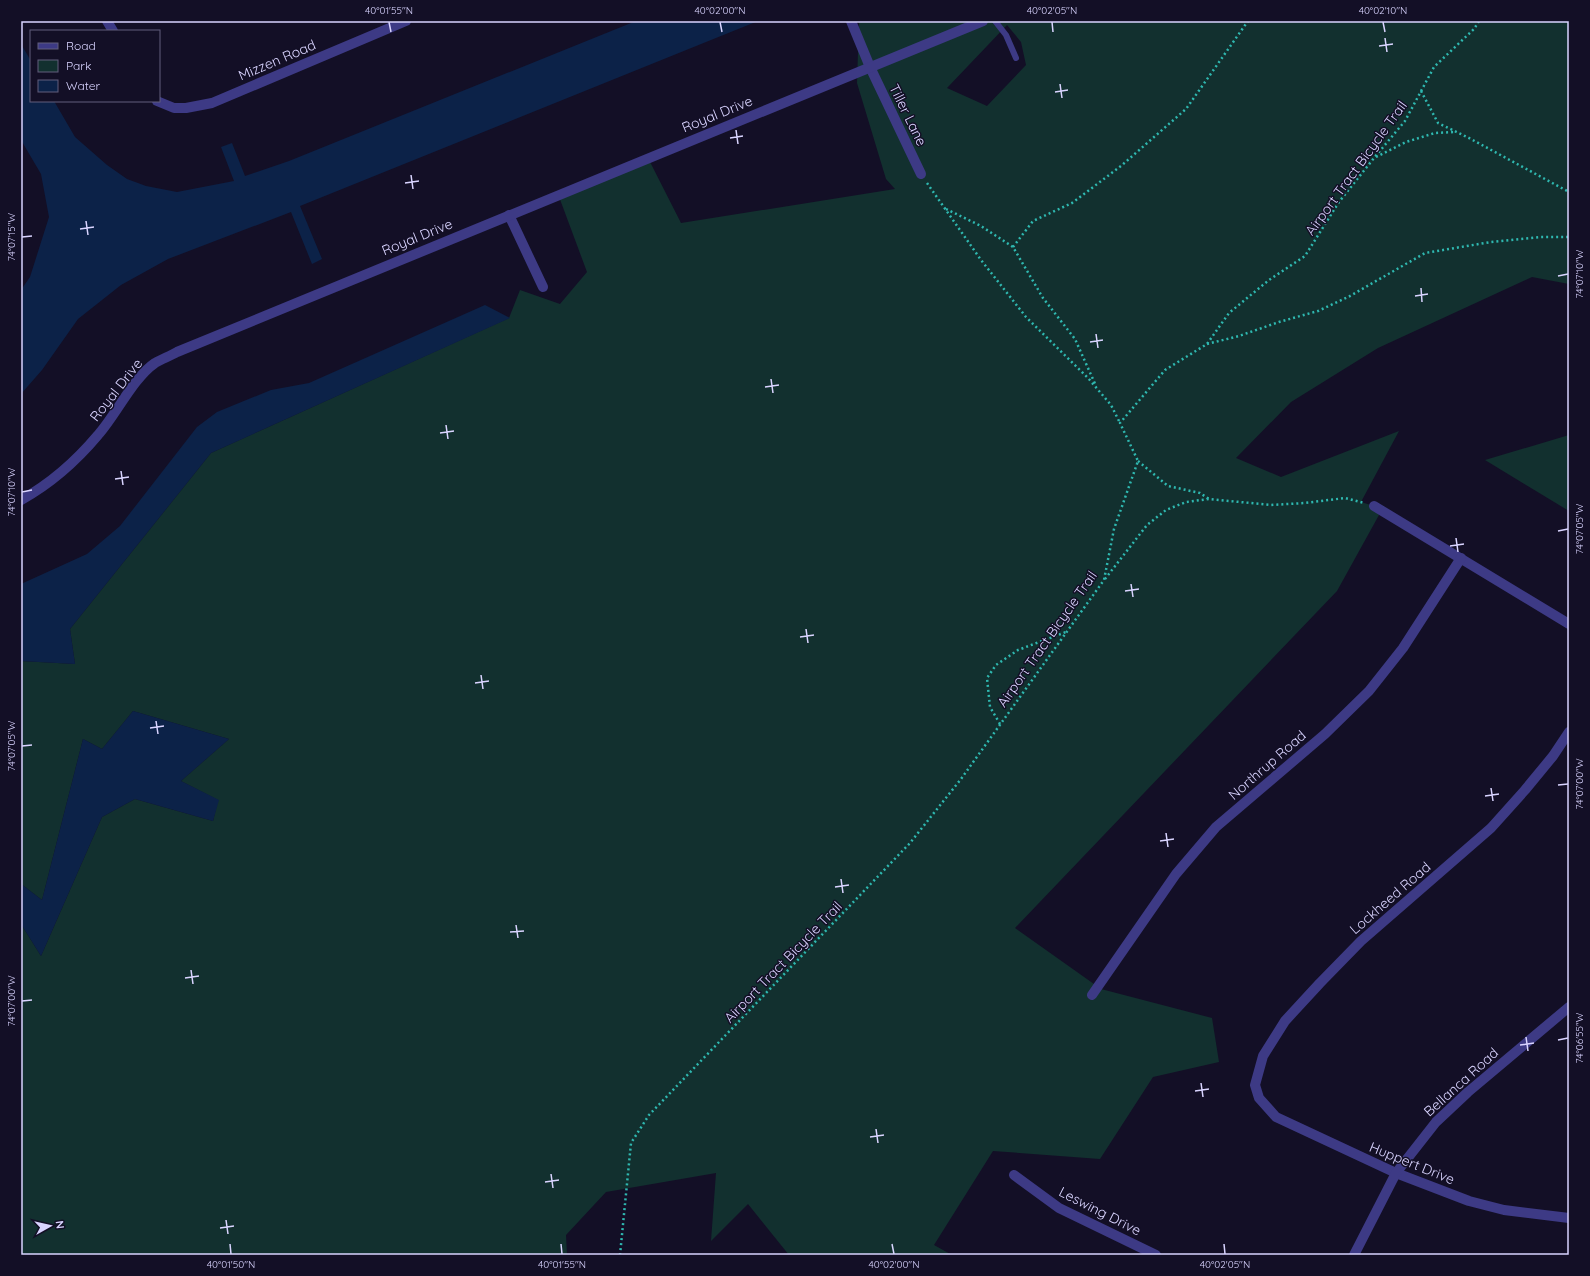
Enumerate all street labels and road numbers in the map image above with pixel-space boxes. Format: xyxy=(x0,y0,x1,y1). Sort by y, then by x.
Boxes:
street label: Mizzen Road xyxy=(236,36,318,84)
street label: Tiller Lane xyxy=(885,81,931,149)
street label: Royal Drive xyxy=(679,92,755,136)
street label: Airport Tract Bicycle Trail xyxy=(1301,97,1411,239)
street label: Royal Drive xyxy=(379,215,455,259)
street label: Royal Drive xyxy=(86,355,146,425)
street label: Airport Tract Bicycle Trail xyxy=(993,567,1101,711)
street label: Northrup Road xyxy=(1224,726,1310,804)
street label: Lockheed Road xyxy=(1346,858,1434,938)
street label: Airport Tract Bicycle Trail xyxy=(720,897,846,1027)
street label: Bellanca Road xyxy=(1420,1044,1502,1120)
street label: Huppert Drive xyxy=(1367,1138,1457,1188)
street label: Leswing Drive xyxy=(1056,1183,1144,1239)

